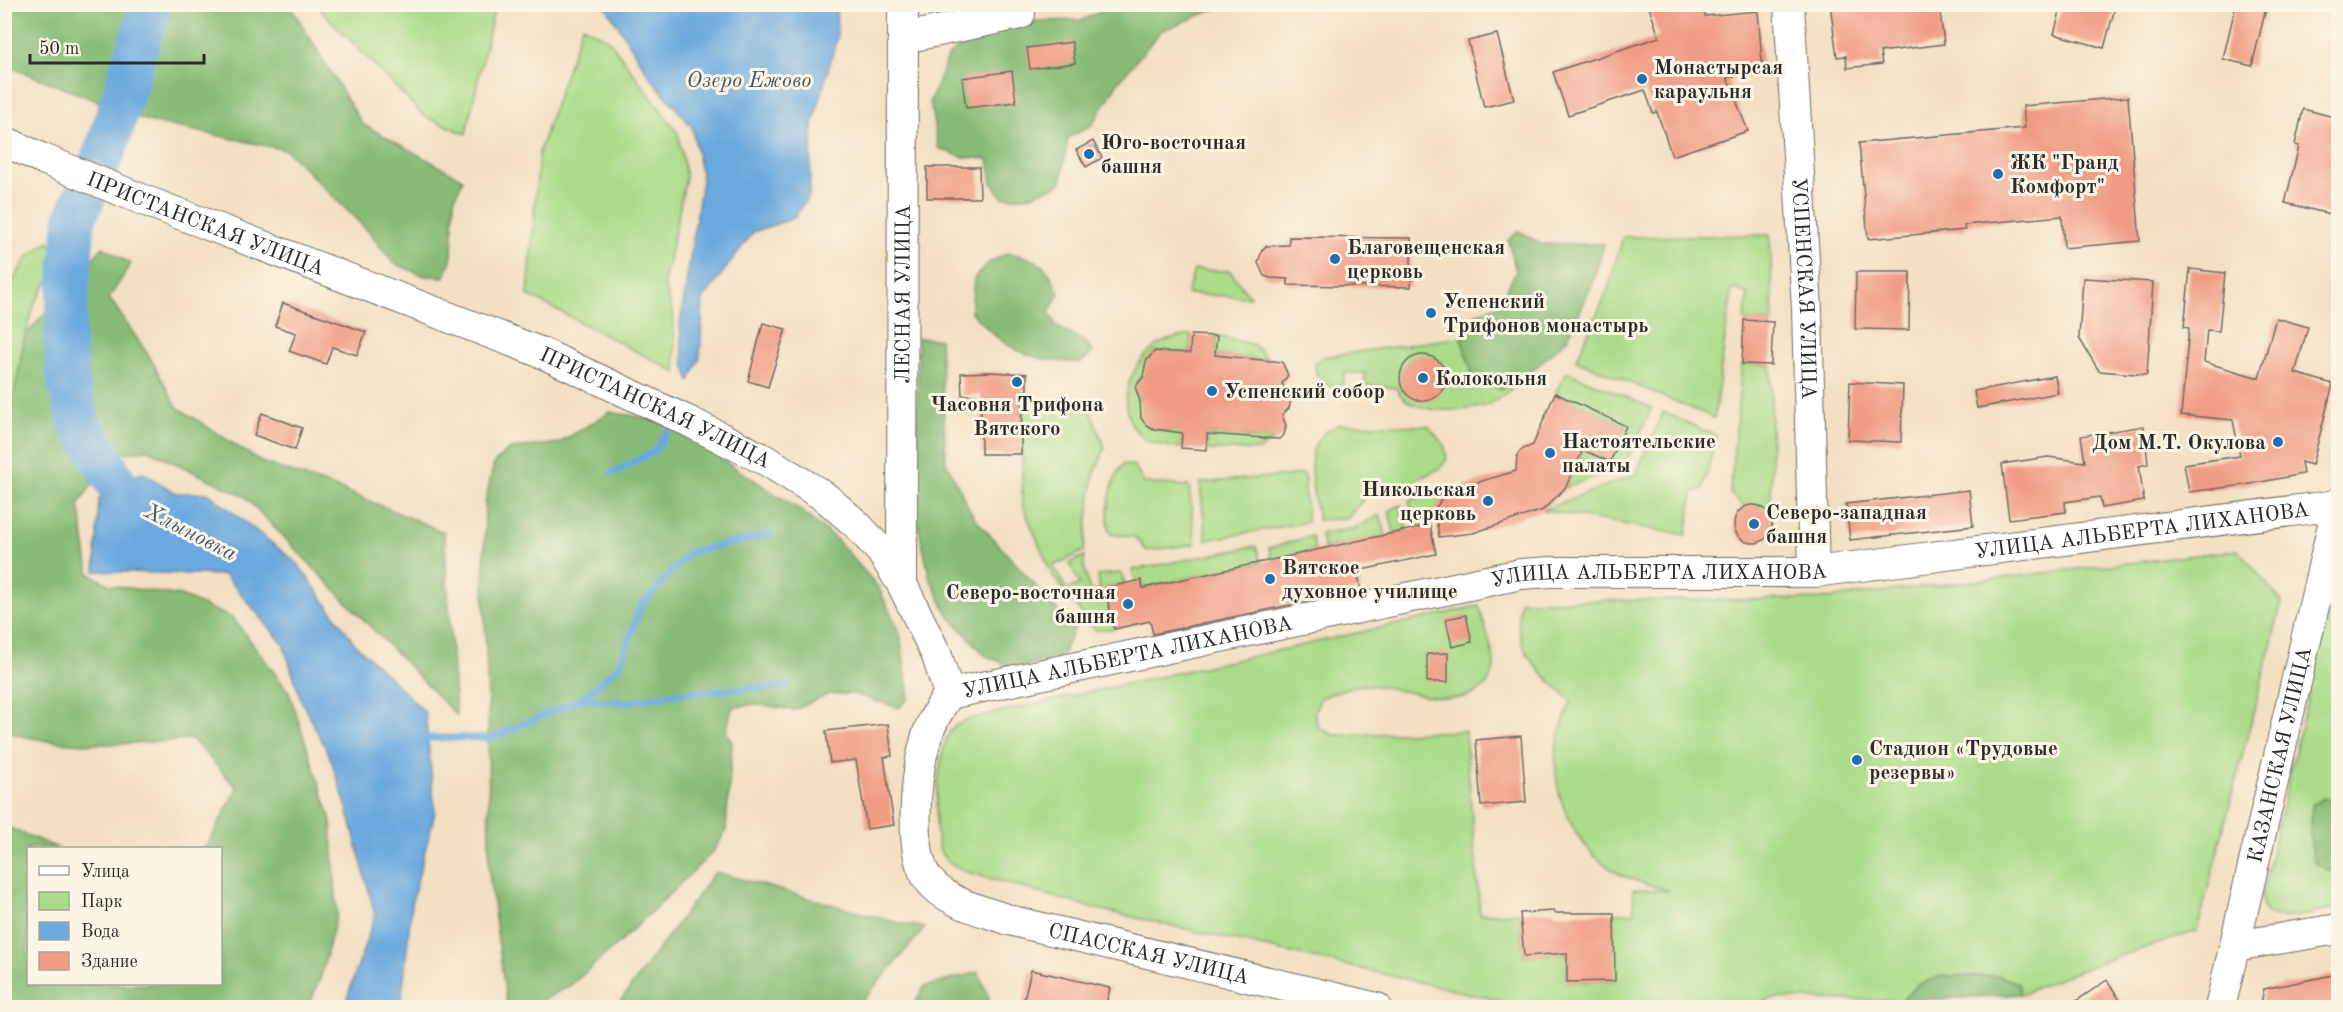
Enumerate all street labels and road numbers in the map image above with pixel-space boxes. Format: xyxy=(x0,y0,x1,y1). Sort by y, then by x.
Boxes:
street label: ПРИСТАНСКАЯ УЛИЦА xyxy=(83,169,327,280)
street label: УСПЕНСКАЯ УЛИЦА xyxy=(1787,177,1818,400)
street label: ЛЕСНАЯ УЛИЦА xyxy=(893,205,915,383)
street label: ПРИСТАНСКАЯ УЛИЦА xyxy=(536,344,773,473)
street label: УЛИЦА АЛЬБЕРТА ЛИХАНОВА xyxy=(1974,500,2310,563)
street label: УЛИЦА АЛЬБЕРТА ЛИХАНОВА xyxy=(1489,561,1828,592)
street label: УЛИЦА АЛЬБЕРТА ЛИХАНОВА xyxy=(960,613,1294,703)
street label: КАЗАНСКАЯ УЛИЦА xyxy=(2245,645,2316,865)
street label: СПАССКАЯ УЛИЦА xyxy=(1046,921,1251,989)

